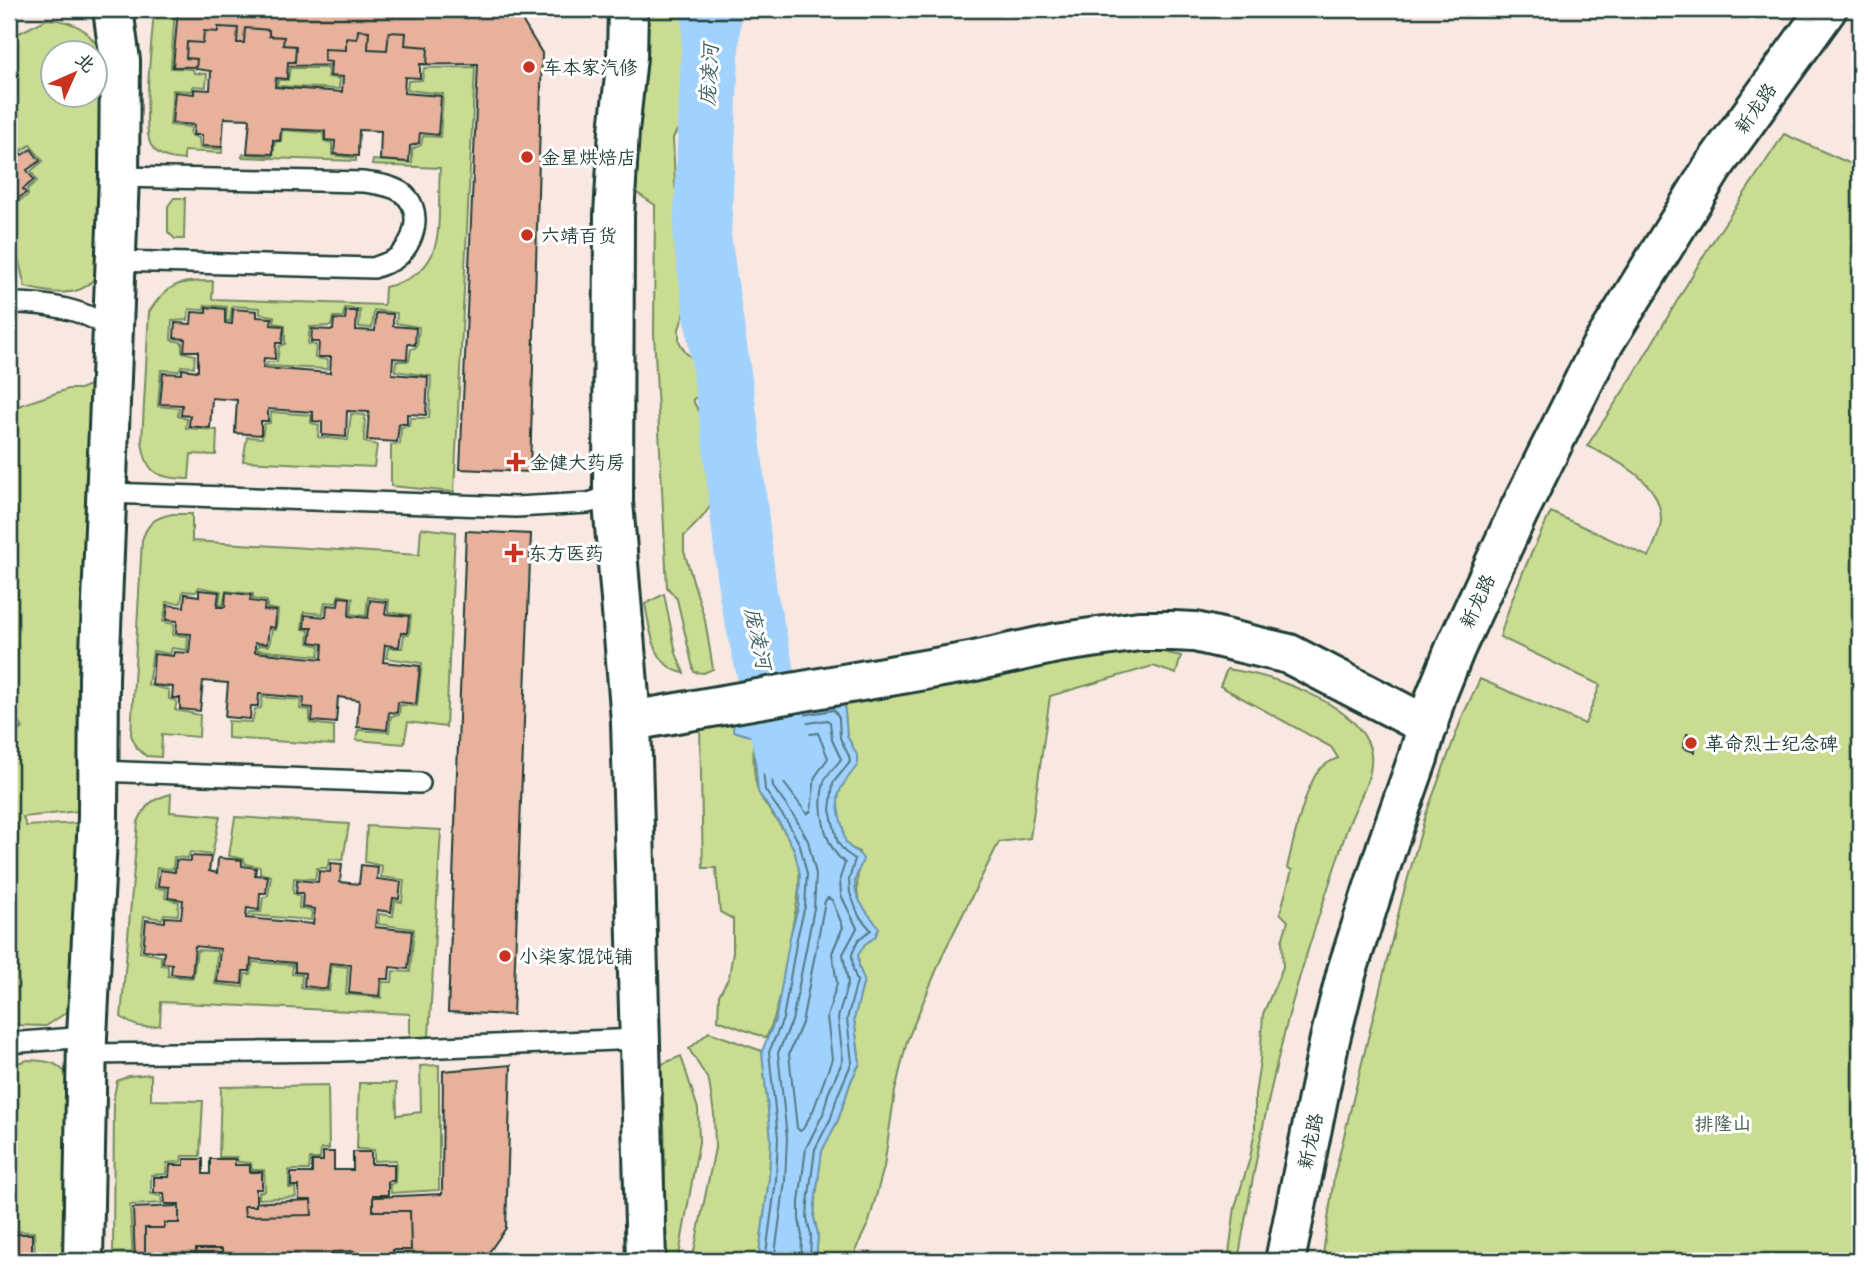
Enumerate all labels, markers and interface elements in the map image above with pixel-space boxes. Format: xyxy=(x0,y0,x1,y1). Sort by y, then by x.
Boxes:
north arrow xyxy=(38,38,108,108)
water label: 庞凌河 xyxy=(689,40,725,107)
text: 北 xyxy=(70,45,103,78)
place label: 车本家汽修 xyxy=(543,52,638,80)
marker: 车本家汽修 xyxy=(521,59,537,75)
street label: 新龙路 xyxy=(1726,76,1782,139)
place label: 金星烘焙店 xyxy=(541,142,636,170)
marker: 金星烘焙店 xyxy=(519,149,535,165)
place label: 六靖百货 xyxy=(541,220,617,248)
marker: 六靖百货 xyxy=(519,227,535,243)
place label: 金健大药房 xyxy=(530,447,625,475)
marker: 金健大药房 xyxy=(508,454,524,470)
place label: 东方医药 xyxy=(528,538,604,566)
marker: 东方医药 xyxy=(506,545,522,561)
street label: 新龙路 xyxy=(1451,569,1501,632)
water label: 庞凌河 xyxy=(738,603,783,675)
place label: 革命烈士纪念碑 xyxy=(1705,728,1838,756)
marker: 革命烈士纪念碑 xyxy=(1683,735,1699,751)
place label: 小柒家馄饨铺 xyxy=(519,941,633,969)
marker: 小柒家馄饨铺 xyxy=(497,948,513,964)
park label: 排隆山 xyxy=(1694,1108,1752,1136)
street label: 新龙路 xyxy=(1289,1110,1329,1172)

